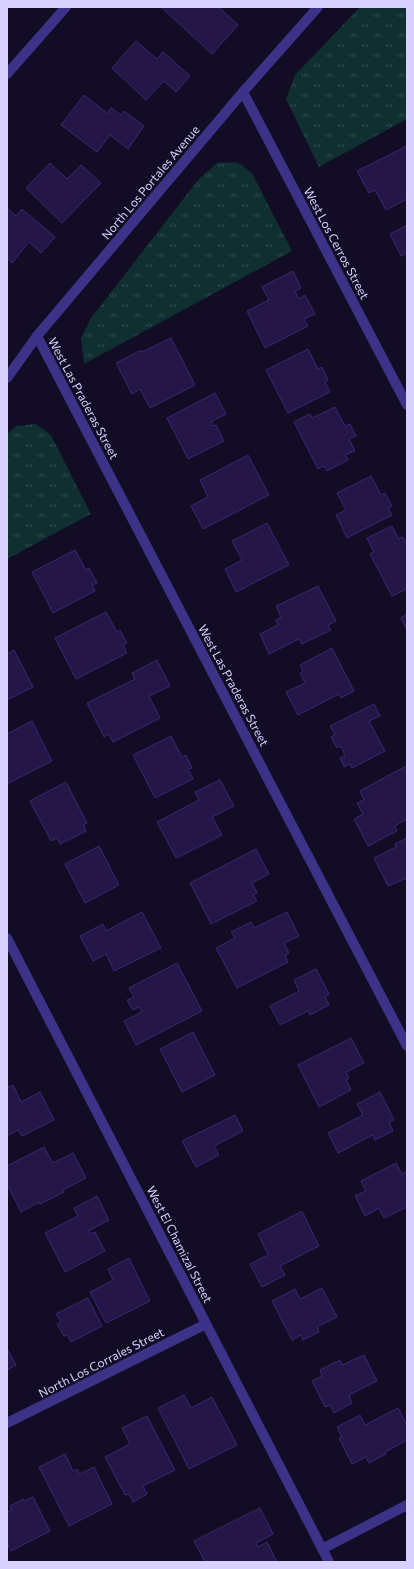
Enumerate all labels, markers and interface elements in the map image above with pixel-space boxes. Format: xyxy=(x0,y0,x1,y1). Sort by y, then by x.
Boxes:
street label: North Los Portales Avenue xyxy=(98,122,202,242)
street label: West Los Cerros Street xyxy=(302,185,372,301)
street label: West Las Praderas Street xyxy=(46,335,122,461)
street label: West Las Praderas Street xyxy=(196,622,272,748)
street label: West El Chamizal Street xyxy=(144,1183,216,1305)
street label: North Los Corrales Street xyxy=(36,1324,166,1400)

